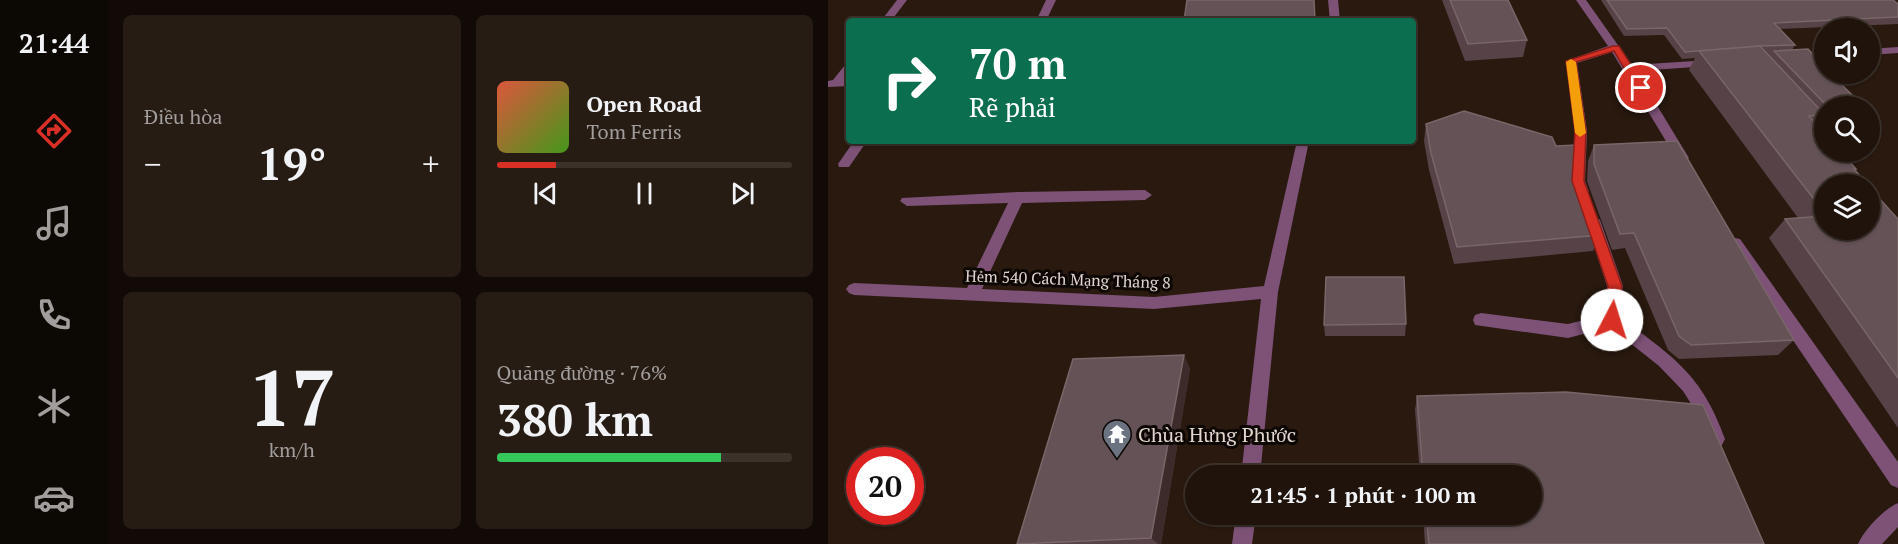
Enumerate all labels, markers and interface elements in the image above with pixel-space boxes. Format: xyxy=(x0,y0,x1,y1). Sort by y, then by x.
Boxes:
map controls xyxy=(1814,18,1880,240)
button: sound xyxy=(1814,18,1880,84)
text: 21:44 xyxy=(19,25,89,61)
text: 70 m xyxy=(969,35,1067,91)
icon: right xyxy=(870,42,948,120)
pin xyxy=(1615,62,1666,113)
icon: arrive xyxy=(1624,71,1657,104)
text: Open Road xyxy=(587,89,702,118)
text: Rẽ phải xyxy=(969,89,1056,125)
button: search xyxy=(1814,96,1880,162)
text: Điều hòa xyxy=(144,103,222,130)
icon: directions xyxy=(33,110,75,152)
text: Tom Ferris xyxy=(587,118,682,145)
text: 19° xyxy=(257,133,326,193)
text: − xyxy=(144,142,162,185)
text: + xyxy=(422,142,440,185)
button: layers xyxy=(1814,174,1880,240)
icon: previous xyxy=(529,177,562,210)
icon: pause xyxy=(628,177,661,210)
icon: next xyxy=(726,177,759,210)
icon: music xyxy=(33,202,75,244)
street label: Hẻm 540 Cách Mạng Tháng 8 xyxy=(965,264,1171,294)
position arrow xyxy=(1580,288,1644,352)
icon: phone xyxy=(33,294,75,336)
text: 17 xyxy=(248,345,336,448)
text: Quãng đường · 76% xyxy=(497,359,667,386)
icon: climate xyxy=(33,385,75,427)
text: 380 km xyxy=(497,389,653,449)
temple icon: Chùa Hưng Phước xyxy=(1101,418,1133,460)
place label: Chùa Hưng Phước xyxy=(1138,421,1296,448)
text: km/h xyxy=(269,436,315,463)
speed limit sign: 20 xyxy=(846,447,924,525)
icon: car xyxy=(33,477,75,519)
text: 21:45 · 1 phút · 100 m xyxy=(1251,480,1476,509)

